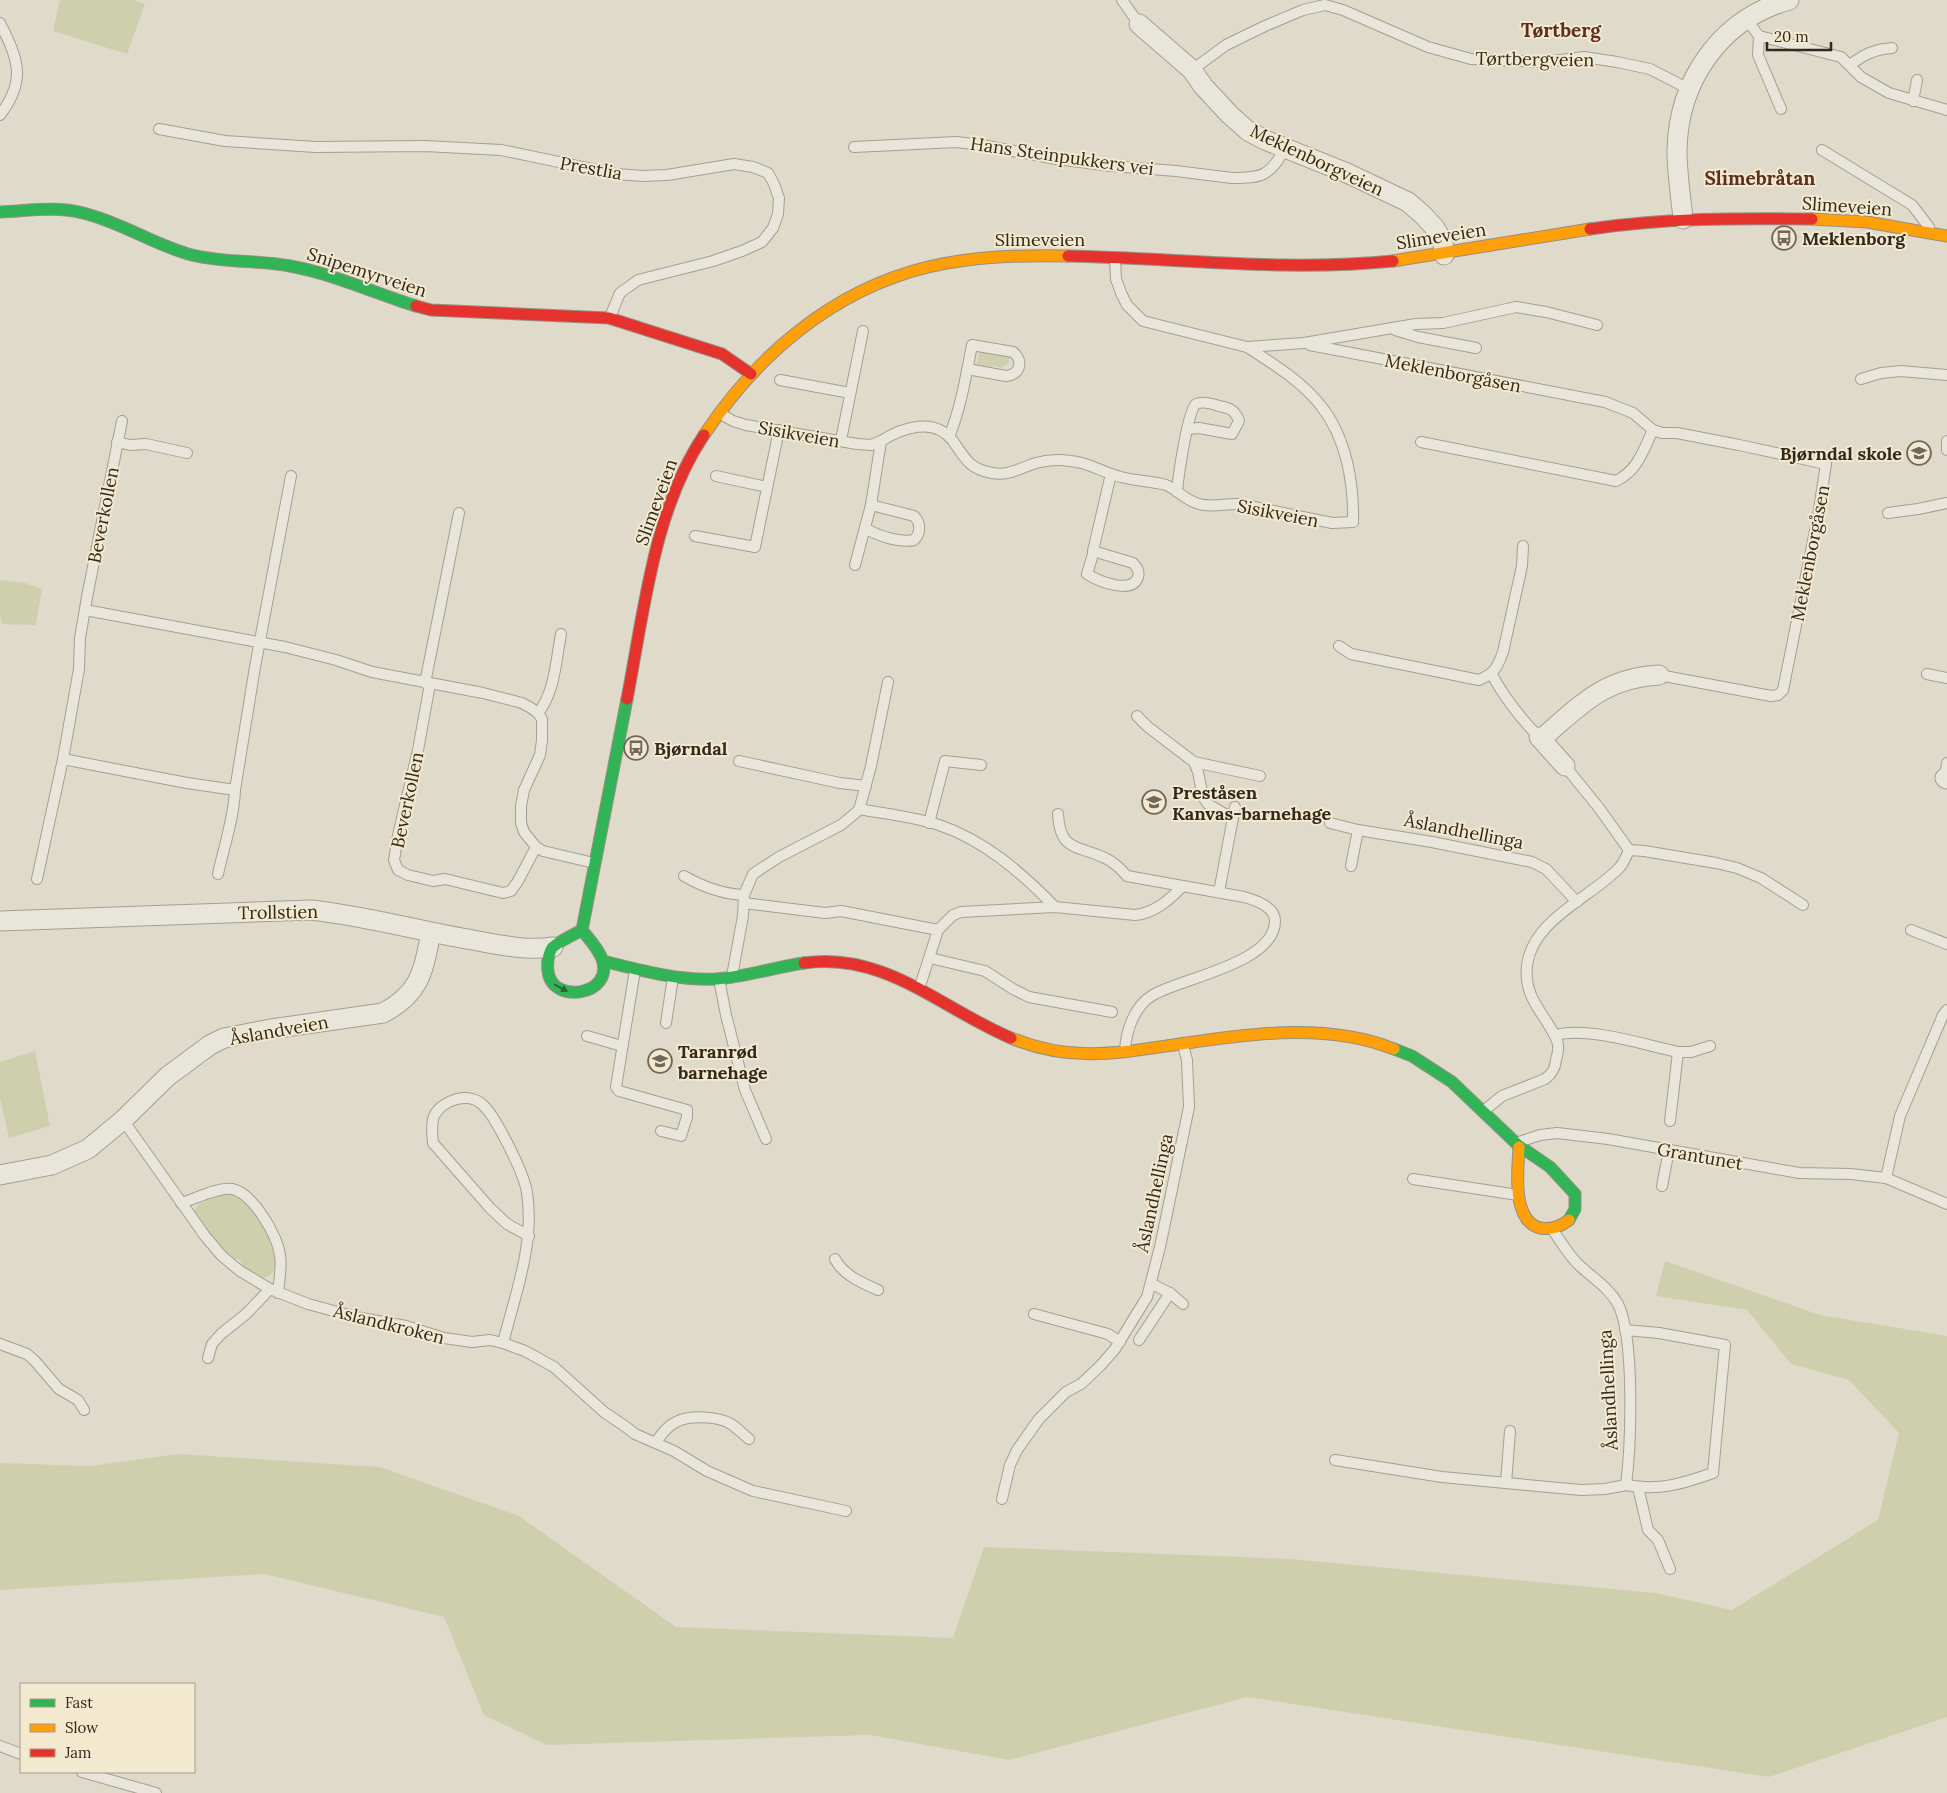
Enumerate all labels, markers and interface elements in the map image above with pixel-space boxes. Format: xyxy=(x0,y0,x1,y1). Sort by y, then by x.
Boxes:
district label: Tørtberg xyxy=(1521,18,1602,42)
scale bar xyxy=(1767,20,1831,52)
text: 20 m xyxy=(1774,27,1809,46)
street label: Tørtbergveien xyxy=(1475,46,1595,72)
street label: Meklenborgveien xyxy=(1247,119,1388,201)
street label: Hans Steinpukkers vei xyxy=(969,132,1155,180)
street label: Prestlia xyxy=(558,151,624,185)
district label: Slimebråtan xyxy=(1705,166,1815,190)
street label: Slimeveien xyxy=(1801,191,1893,221)
street label: Slimeveien xyxy=(1395,218,1488,254)
bus stop icon: Meklenborg xyxy=(1771,225,1797,251)
place label: Meklenborg xyxy=(1802,227,1906,250)
street label: Slimeveien xyxy=(995,228,1085,251)
street label: Snipemyrveien xyxy=(304,242,430,302)
street label: Meklenborgåsen xyxy=(1383,349,1523,398)
street label: Sisikveien xyxy=(756,415,842,453)
school or university icon: Bjørndal skole xyxy=(1906,440,1932,466)
place label: Bjørndal skole xyxy=(1780,442,1902,465)
street label: Slimeveien xyxy=(630,456,682,548)
street label: Beverkollen xyxy=(82,465,124,565)
street label: Meklenborgåsen xyxy=(1786,483,1835,623)
street label: Sisikveien xyxy=(1235,494,1321,532)
bus stop icon: Bjørndal xyxy=(623,735,649,761)
place label: Bjørndal xyxy=(654,737,728,760)
street label: Beverkollen xyxy=(386,750,428,850)
place label: Preståsen Kanvas-barnehage xyxy=(1172,781,1332,825)
school or university icon: Preståsen Kanvas-barnehage xyxy=(1141,789,1167,815)
street label: Åslandhellinga xyxy=(1401,808,1526,854)
street label: Trollstien xyxy=(238,900,318,924)
one-way arrow xyxy=(554,984,569,992)
street label: Åslandveien xyxy=(227,1010,330,1050)
place label: Taranrød barnehage xyxy=(677,1040,768,1084)
school or university icon: Taranrød barnehage xyxy=(647,1048,673,1074)
street label: Åslandhellinga xyxy=(1130,1131,1178,1256)
street label: Grantunet xyxy=(1655,1137,1745,1175)
street label: Åslandkroken xyxy=(330,1299,447,1349)
street label: Åslandhellinga xyxy=(1593,1329,1623,1452)
legend xyxy=(20,1683,195,1773)
text: Fast xyxy=(65,1693,93,1712)
text: Slow xyxy=(65,1718,98,1737)
text: Jam xyxy=(64,1743,92,1762)

